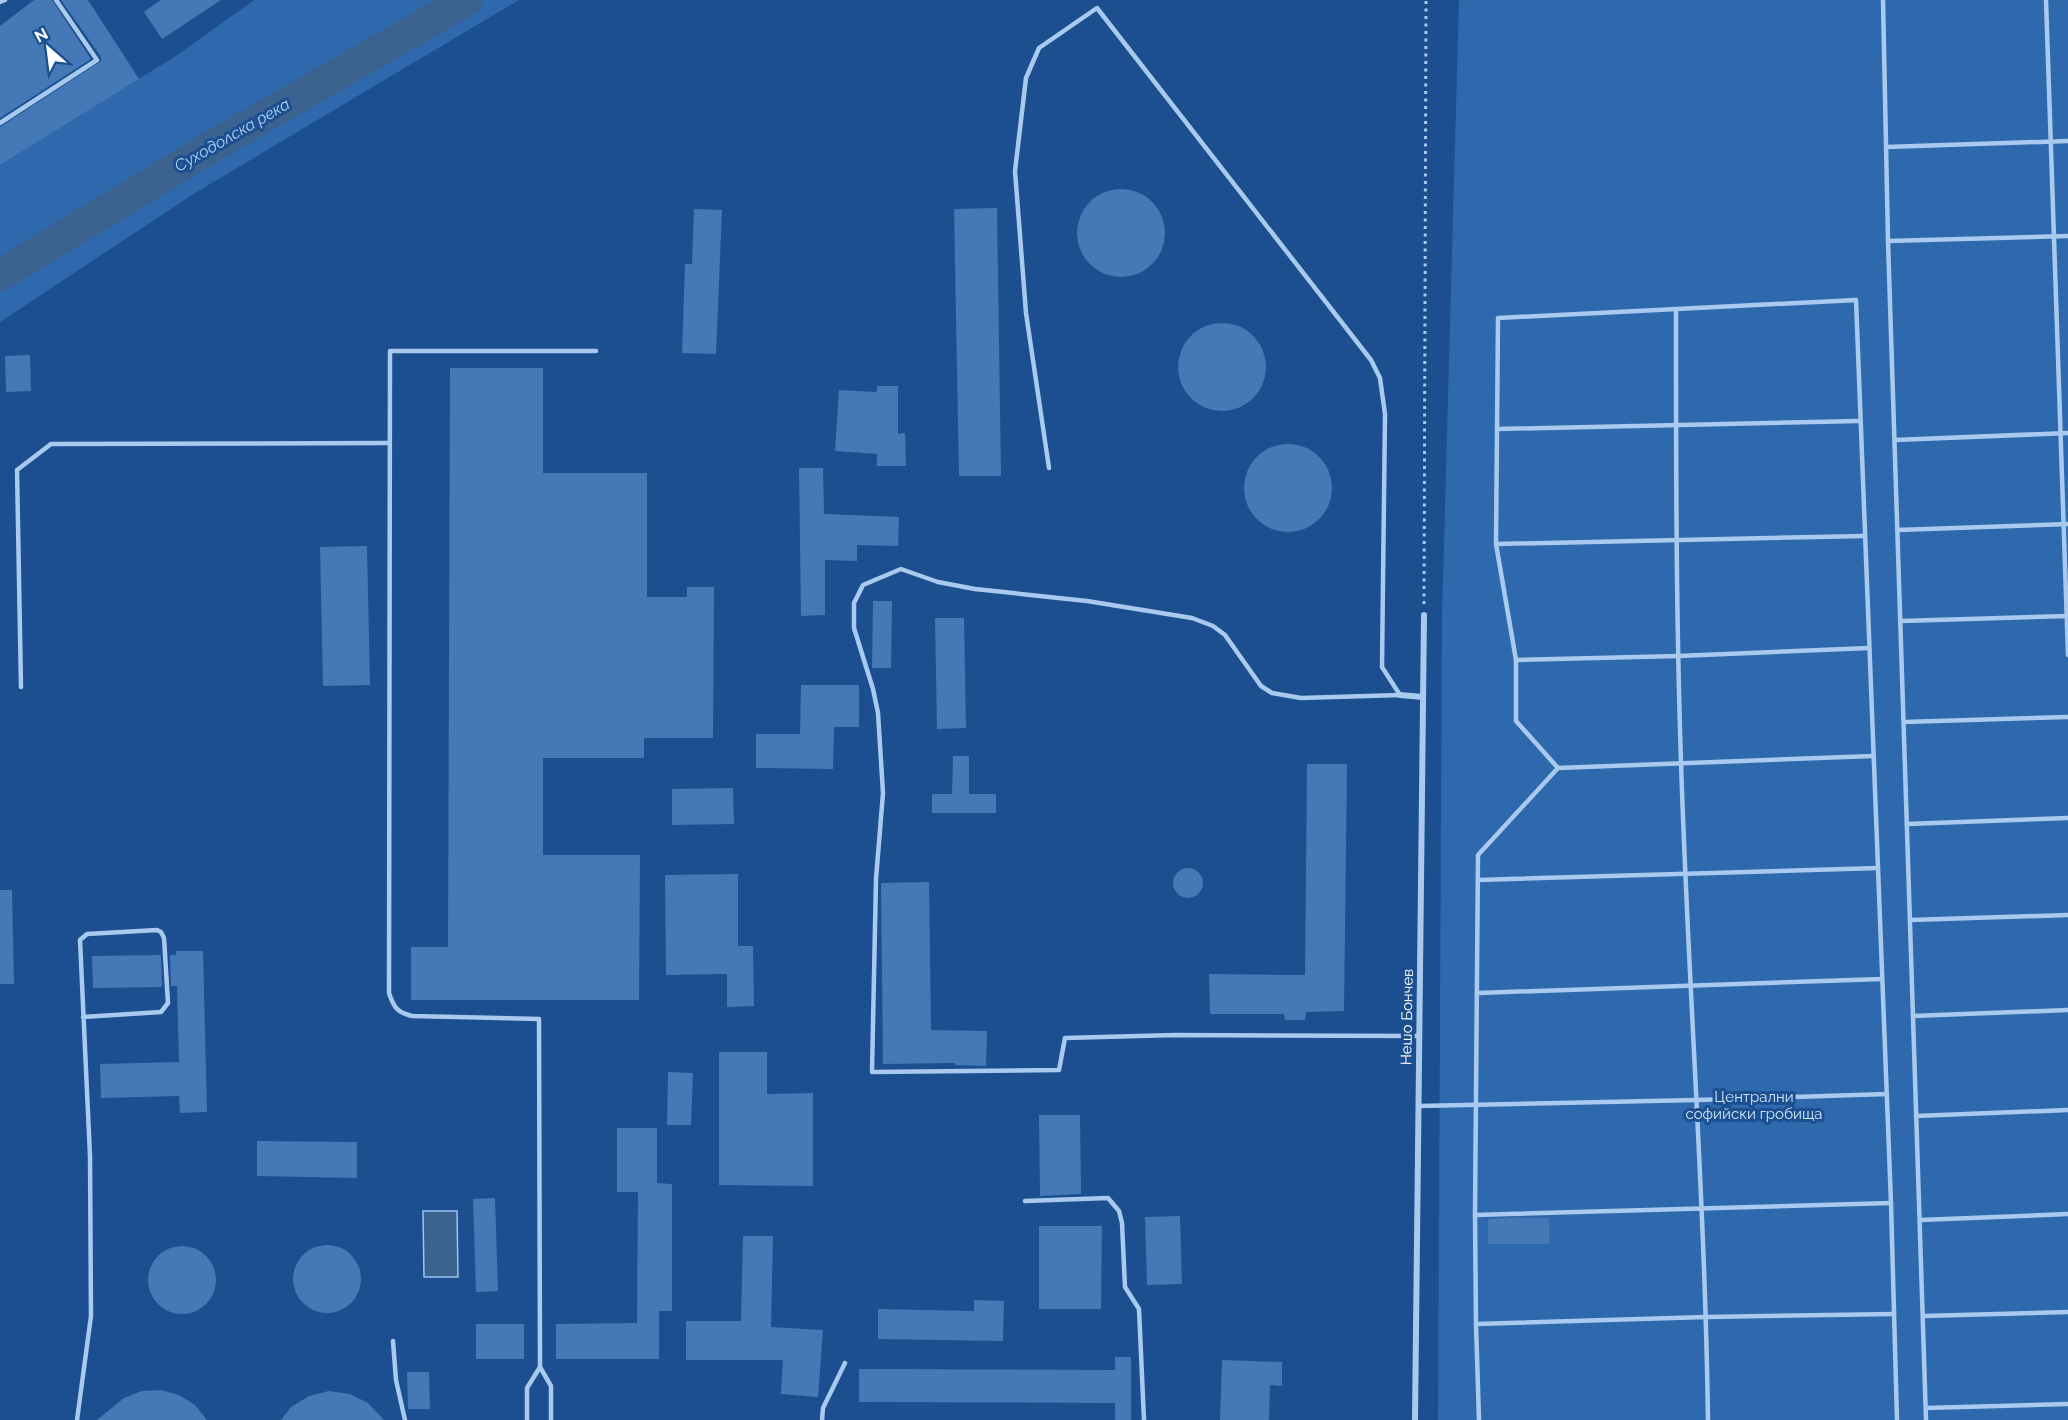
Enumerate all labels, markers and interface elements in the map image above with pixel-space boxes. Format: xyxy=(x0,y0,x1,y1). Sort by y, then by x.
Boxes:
north arrow xyxy=(18,18,78,78)
text: N xyxy=(31,24,51,46)
water label: Суходолска река xyxy=(171,94,293,176)
street label: Нешо Бончев xyxy=(1397,969,1417,1065)
park label: Централни софийски гробища xyxy=(1686,1088,1822,1123)

